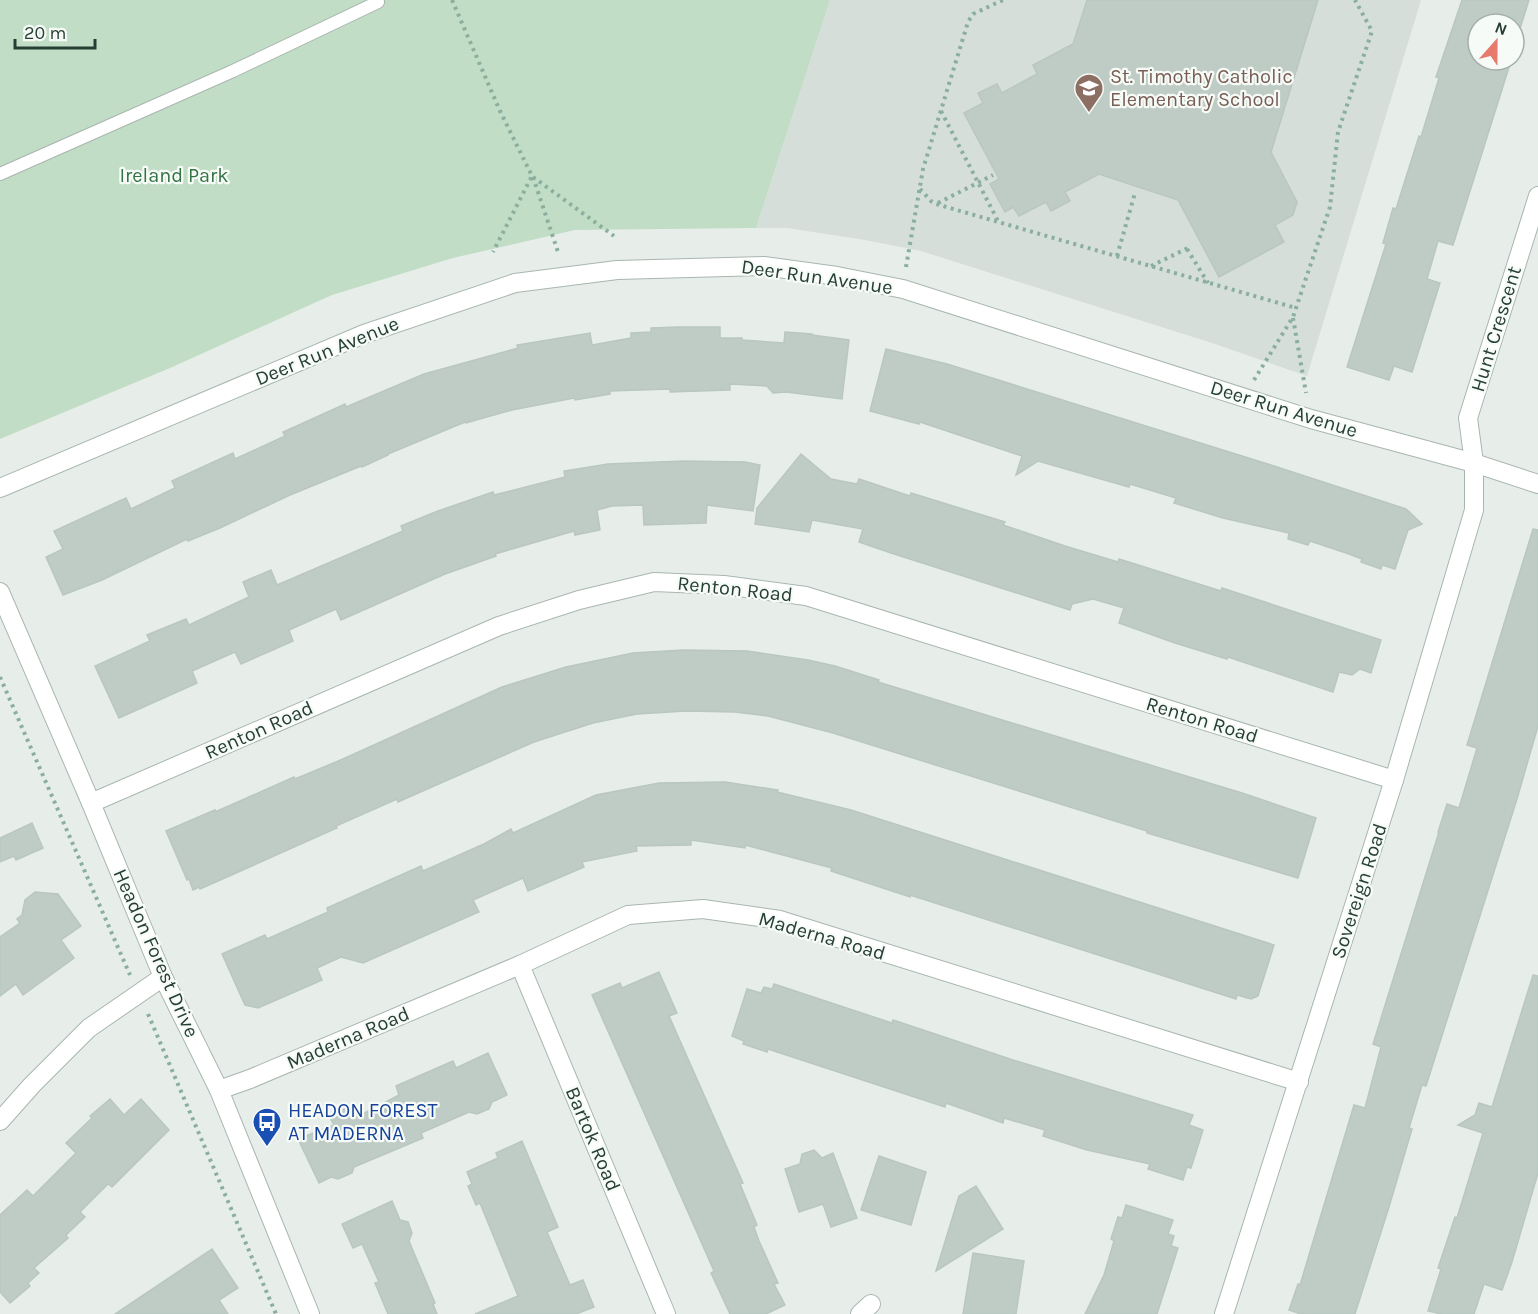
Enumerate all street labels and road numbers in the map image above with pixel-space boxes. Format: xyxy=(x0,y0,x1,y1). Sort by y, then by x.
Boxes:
street label: Deer Run Avenue xyxy=(740,255,894,299)
street label: Hunt Crescent xyxy=(1466,263,1526,395)
street label: Deer Run Avenue xyxy=(252,312,402,390)
street label: Deer Run Avenue xyxy=(1208,376,1360,442)
street label: Renton Road xyxy=(676,572,794,606)
street label: Renton Road xyxy=(1143,692,1261,748)
street label: Renton Road xyxy=(201,696,317,764)
street label: Sovereign Road xyxy=(1326,820,1392,962)
street label: Headon Forest Drive xyxy=(108,865,204,1041)
street label: Maderna Road xyxy=(756,907,888,965)
street label: Maderna Road xyxy=(283,1002,413,1074)
street label: Bartok Road xyxy=(561,1083,625,1195)

